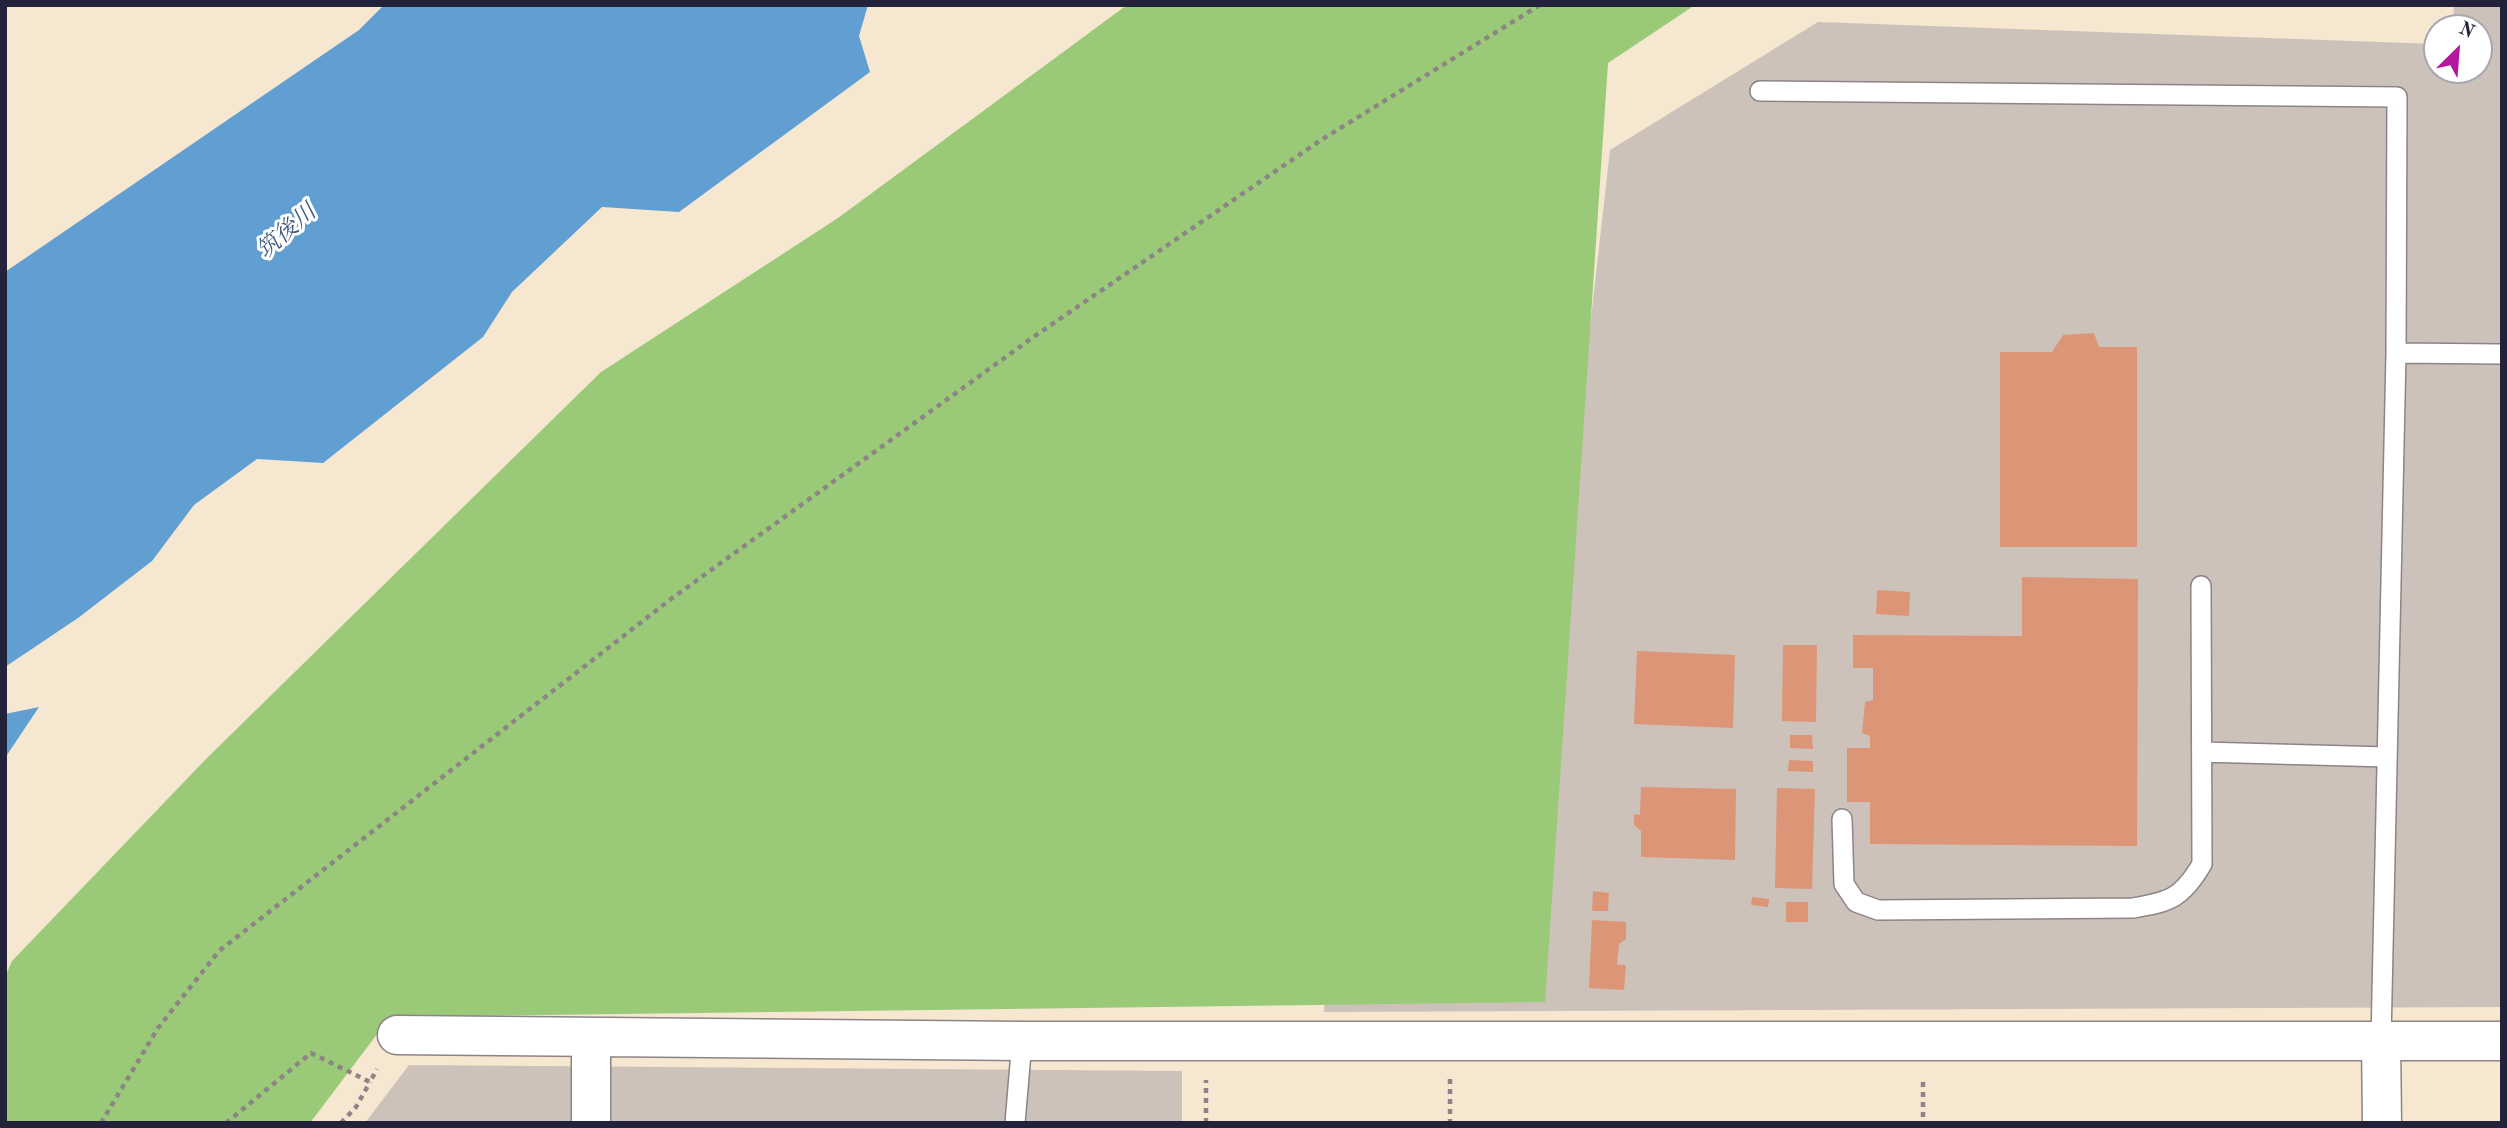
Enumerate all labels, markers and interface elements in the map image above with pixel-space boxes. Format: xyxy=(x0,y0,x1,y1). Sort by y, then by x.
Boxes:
north arrow xyxy=(2423,14,2493,84)
text: N xyxy=(2456,20,2477,43)
water label: 筑後川 xyxy=(252,199,322,265)

